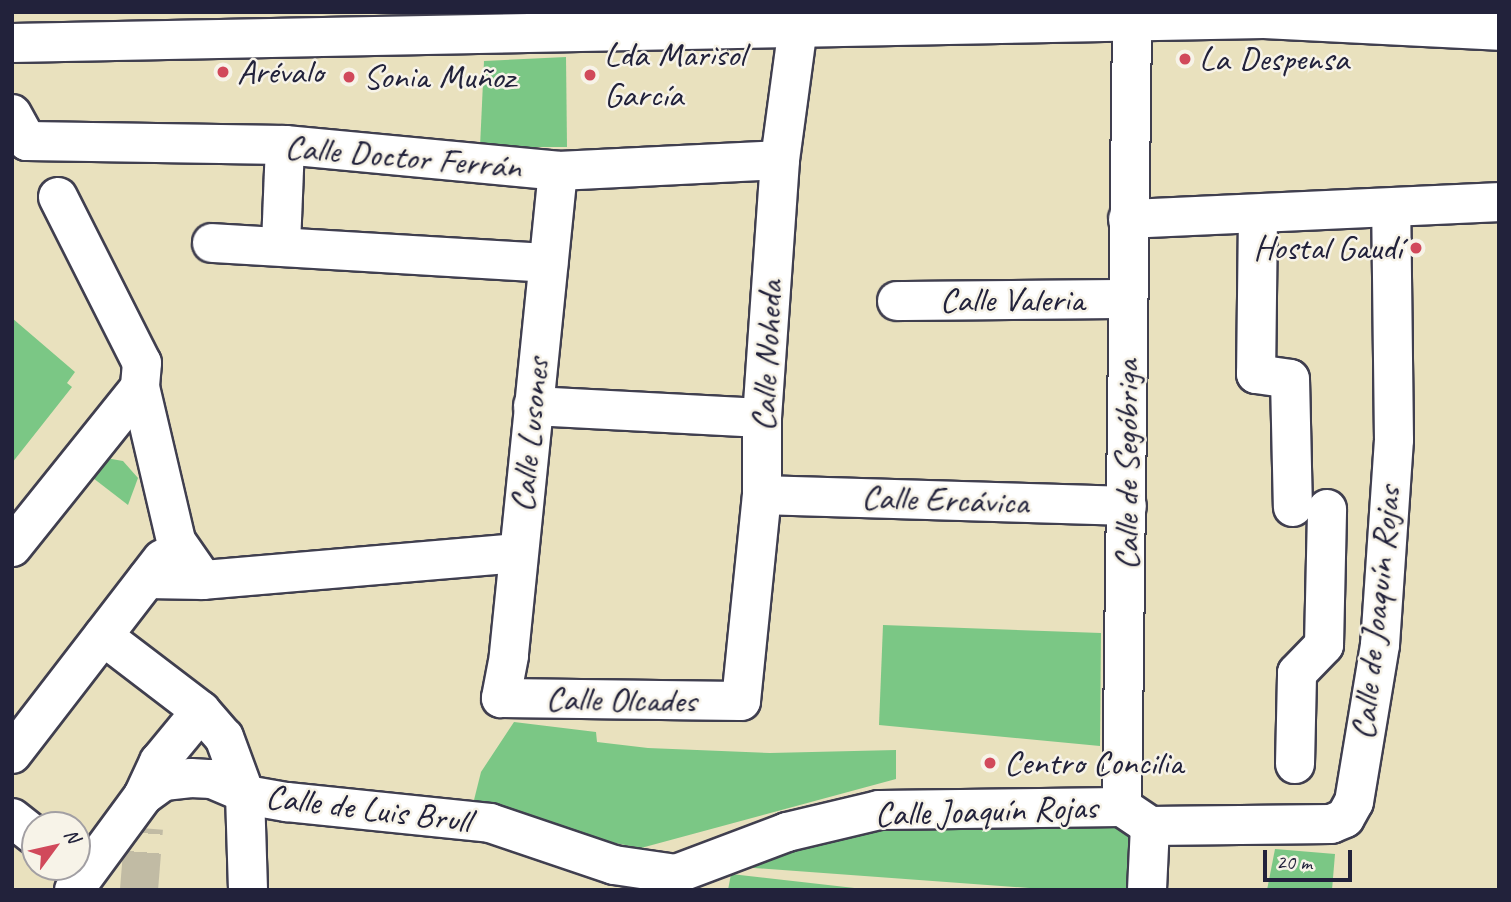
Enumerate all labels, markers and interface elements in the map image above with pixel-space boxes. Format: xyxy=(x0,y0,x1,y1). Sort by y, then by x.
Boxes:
place label: Lda Marisol García xyxy=(604,34,746,116)
place label: La Despensa xyxy=(1199,38,1348,80)
place label: Arévalo xyxy=(237,51,323,93)
marker: La Despensa xyxy=(1177,51,1193,67)
place label: Sonia Muñoz xyxy=(363,56,514,98)
marker: Arévalo xyxy=(215,64,231,80)
marker: Lda Marisol García xyxy=(582,67,598,83)
marker: Sonia Muñoz xyxy=(341,69,357,85)
street label: Calle Doctor Ferrán xyxy=(283,126,523,188)
place label: Hostal Gaudí xyxy=(1252,227,1402,269)
marker: Hostal Gaudí xyxy=(1408,240,1424,256)
street label: Calle Noheda xyxy=(742,279,792,433)
street label: Calle Valeria xyxy=(939,279,1085,321)
street label: Calle Lusones xyxy=(501,357,559,513)
street label: Calle de Segóbriga xyxy=(1106,360,1148,570)
street label: Calle Ercávica xyxy=(861,476,1029,524)
street label: Calle de Joaquín Rojas xyxy=(1342,484,1410,742)
street label: Calle Olcades xyxy=(545,678,697,722)
place label: Centro Concilia xyxy=(1004,742,1184,784)
marker: Centro Concilia xyxy=(982,755,998,771)
street label: Calle de Luis Brull xyxy=(263,776,473,842)
street label: Calle Joaquín Rojas xyxy=(875,786,1097,836)
north arrow xyxy=(21,811,91,881)
text: N xyxy=(59,824,85,847)
scale bar xyxy=(1266,836,1355,880)
text: 20 m xyxy=(1276,849,1312,875)

